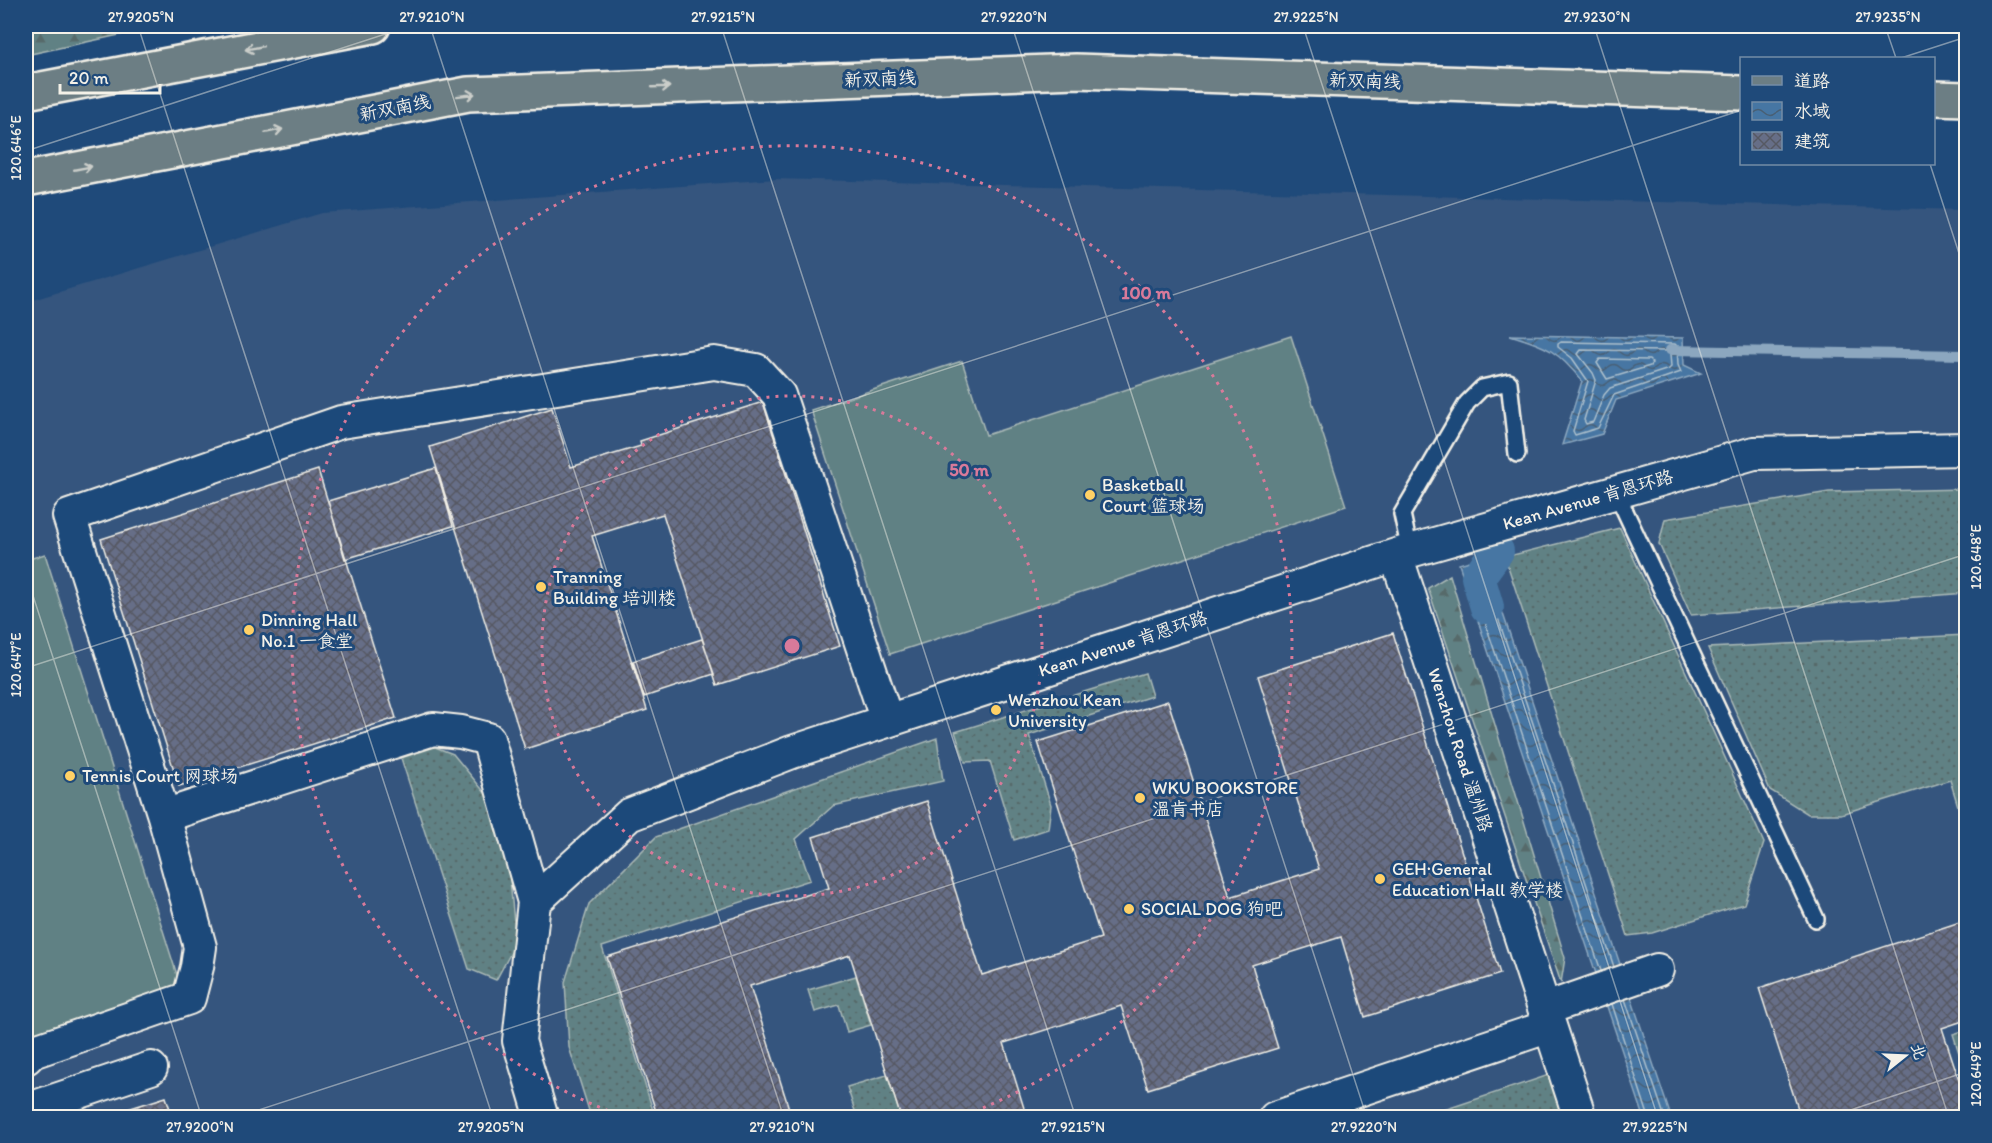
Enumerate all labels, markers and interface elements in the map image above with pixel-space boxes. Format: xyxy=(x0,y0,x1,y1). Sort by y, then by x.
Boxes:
text: 27.9205°N xyxy=(108,8,174,26)
text: 27.9210°N xyxy=(399,8,465,26)
text: 27.9215°N xyxy=(691,8,755,26)
text: 27.9220°N xyxy=(981,8,1047,26)
text: 27.9225°N xyxy=(1273,8,1339,26)
text: 27.9230°N xyxy=(1564,8,1630,26)
text: 27.9235°N xyxy=(1855,8,1921,26)
one-way arrow xyxy=(244,43,264,54)
scale bar xyxy=(60,57,160,95)
legend xyxy=(1740,57,1935,165)
text: 20 m xyxy=(69,67,109,89)
street label: 新双南线 xyxy=(844,67,916,91)
street label: 新双南线 xyxy=(1329,69,1401,93)
text: 道路 xyxy=(1794,70,1830,92)
one-way arrow xyxy=(650,81,670,93)
street label: 新双南线 xyxy=(358,90,432,126)
one-way arrow xyxy=(456,90,475,101)
text: 水域 xyxy=(1794,100,1830,122)
text: 120.646°E xyxy=(7,115,25,181)
one-way arrow xyxy=(264,125,284,136)
text: 建筑 xyxy=(1794,130,1830,152)
one-way arrow xyxy=(73,162,92,173)
text: 100 m xyxy=(1121,282,1172,304)
text: 50 m xyxy=(949,459,990,481)
street label: Kean Avenue 肯恩环路 xyxy=(1500,465,1676,535)
place label: Basketball Court 篮球场 xyxy=(1102,474,1205,517)
marker: Basketball Court 篮球场 xyxy=(1083,488,1097,502)
text: 120.648°E xyxy=(1967,524,1985,590)
place label: Tranning Building 培训楼 xyxy=(553,566,676,609)
marker: Tranning Building 培训楼 xyxy=(534,580,548,594)
street label: Kean Avenue 肯恩环路 xyxy=(1036,606,1210,682)
place label: Dinning Hall No.1 一食堂 xyxy=(261,609,357,652)
marker: Dinning Hall No.1 一食堂 xyxy=(242,623,256,637)
text: 120.647°E xyxy=(7,633,25,697)
centre of rings xyxy=(782,636,802,656)
street label: Wenzhou Road 温州路 xyxy=(1423,665,1497,835)
place label: Wenzhou Kean University xyxy=(1008,689,1122,732)
marker: Wenzhou Kean University xyxy=(989,703,1003,717)
place label: Tennis Court 网球场 xyxy=(82,765,238,787)
marker: Tennis Court 网球场 xyxy=(63,769,77,783)
place label: WKU BOOKSTORE 温肯书店 xyxy=(1152,777,1298,820)
marker: WKU BOOKSTORE 温肯书店 xyxy=(1133,791,1147,805)
place label: GEH·General Education Hall 教学楼 xyxy=(1392,858,1563,901)
marker: GEH·General Education Hall 教学楼 xyxy=(1373,872,1387,886)
place label: SOCIAL DOG 狗吧 xyxy=(1141,898,1283,920)
marker: SOCIAL DOG 狗吧 xyxy=(1122,902,1136,916)
north arrow xyxy=(1875,1026,1935,1086)
text: 北 xyxy=(1907,1041,1930,1062)
text: 120.649°E xyxy=(1967,1041,1985,1107)
text: 27.9200°N xyxy=(166,1118,234,1136)
text: 27.9205°N xyxy=(458,1118,524,1136)
text: 27.9210°N xyxy=(749,1118,815,1136)
text: 27.9215°N xyxy=(1041,1118,1105,1136)
text: 27.9220°N xyxy=(1331,1118,1397,1136)
text: 27.9225°N xyxy=(1622,1118,1688,1136)

